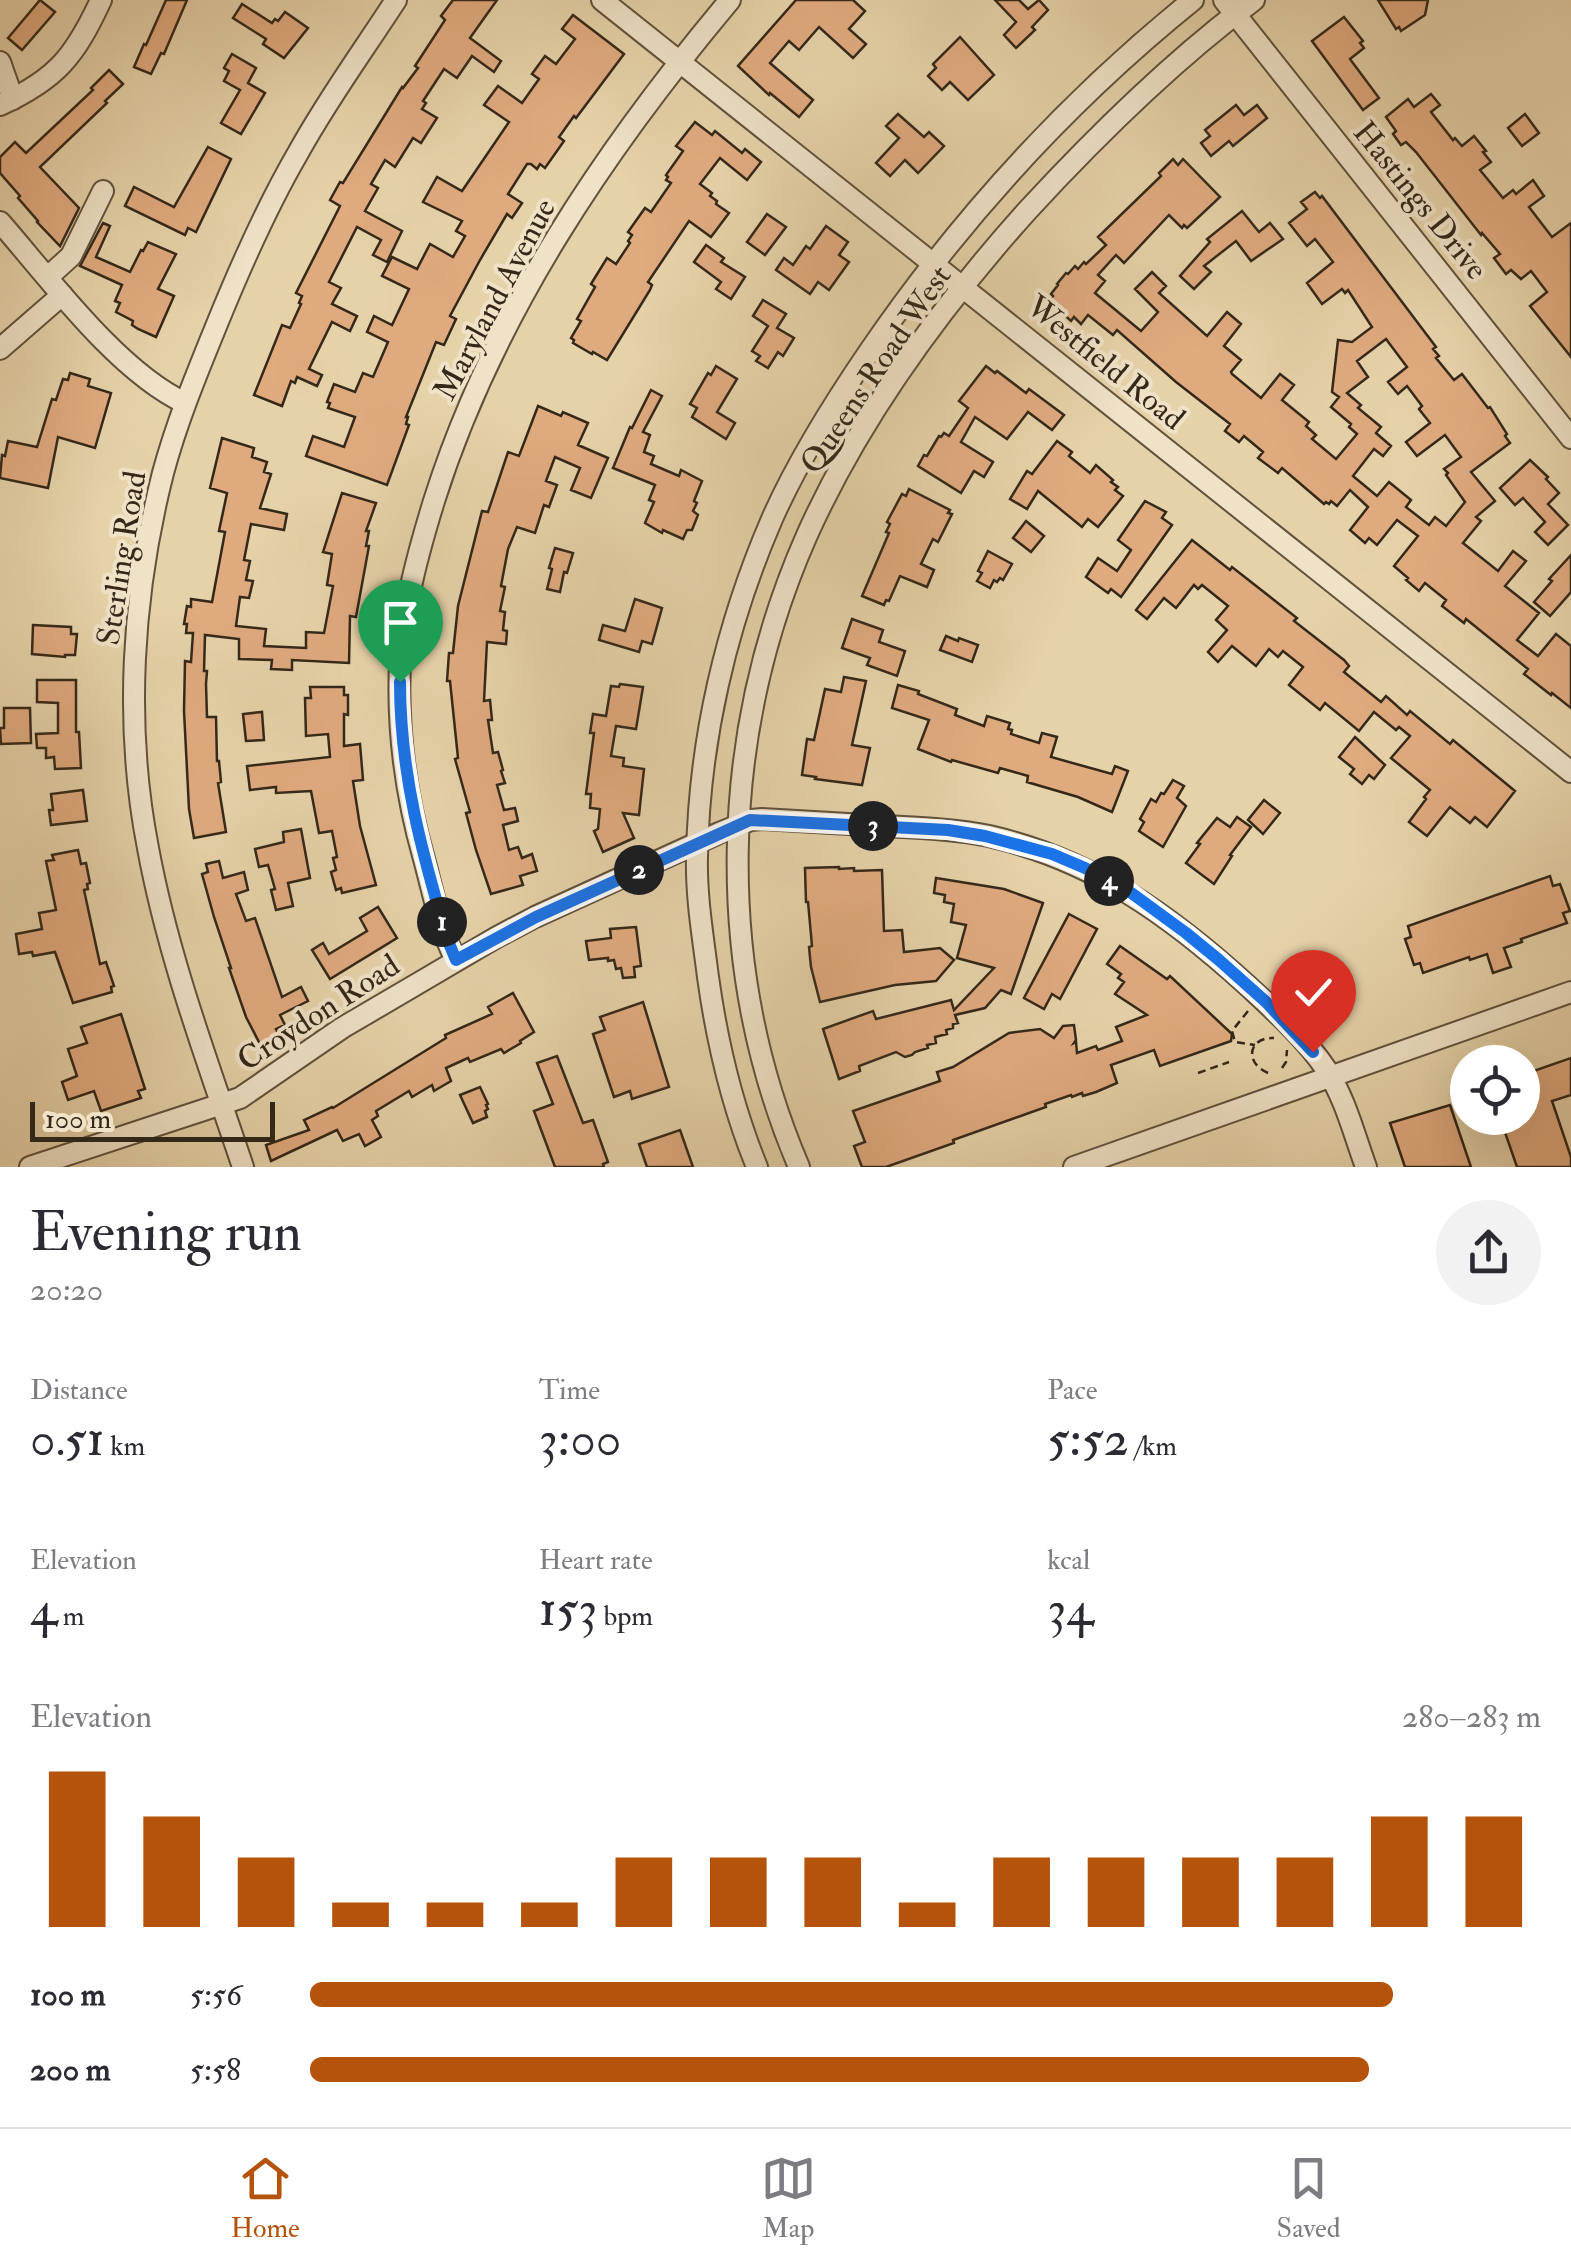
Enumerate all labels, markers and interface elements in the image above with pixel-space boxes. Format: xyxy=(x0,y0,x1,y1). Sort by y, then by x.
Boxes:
street label: Hastings Drive xyxy=(1344,113,1496,288)
street label: Maryland Avenue xyxy=(425,192,565,407)
street label: Queens Road West xyxy=(791,258,960,481)
street label: Westfield Road xyxy=(1017,286,1193,439)
street label: Sterling Road xyxy=(88,468,156,648)
pin xyxy=(358,580,443,683)
icon: arrive xyxy=(373,595,428,650)
pin: 3 xyxy=(848,801,898,851)
text: 3 xyxy=(868,808,878,843)
pin: 2 xyxy=(614,845,664,895)
text: 2 xyxy=(632,852,646,887)
pin: 4 xyxy=(1084,856,1134,906)
text: 4 xyxy=(1101,863,1117,898)
pin: 1 xyxy=(417,897,467,947)
text: 1 xyxy=(437,904,447,939)
street label: Croydon Road xyxy=(230,945,407,1080)
pin xyxy=(1271,950,1356,1053)
icon: check xyxy=(1286,965,1341,1020)
map controls xyxy=(1450,1045,1540,1135)
button: locate xyxy=(1450,1045,1540,1135)
scale bar xyxy=(30,1097,275,1142)
text: 100 m xyxy=(45,1102,111,1137)
text: Evening run xyxy=(30,1198,302,1267)
button: share xyxy=(1436,1200,1541,1305)
text: 20:20 xyxy=(30,1270,103,1310)
text: Distance xyxy=(30,1373,128,1408)
text: Time xyxy=(539,1373,600,1408)
text: Pace xyxy=(1047,1373,1098,1408)
text: 0.51 xyxy=(30,1408,104,1471)
text: 3:00 xyxy=(539,1408,622,1471)
text: 5:52 xyxy=(1047,1408,1129,1471)
text: km xyxy=(104,1429,145,1464)
text: /km xyxy=(1129,1429,1177,1464)
text: Elevation xyxy=(30,1543,137,1578)
text: Heart rate xyxy=(539,1543,653,1578)
text: kcal xyxy=(1047,1543,1090,1578)
text: 4 xyxy=(30,1578,57,1641)
text: 153 xyxy=(539,1578,598,1641)
text: 34 xyxy=(1047,1578,1093,1641)
text: m xyxy=(57,1599,85,1634)
text: bpm xyxy=(598,1599,653,1634)
text: Elevation xyxy=(30,1697,152,1737)
text: 280–283 m xyxy=(1402,1697,1541,1737)
text: 100 m xyxy=(30,1975,106,2015)
text: 5:56 xyxy=(190,1975,242,2015)
text: 200 m xyxy=(30,2050,111,2090)
text: 5:58 xyxy=(190,2050,241,2090)
tab: Home xyxy=(230,2151,300,2246)
tab: Map xyxy=(761,2151,816,2246)
tab: Saved xyxy=(1277,2151,1341,2246)

